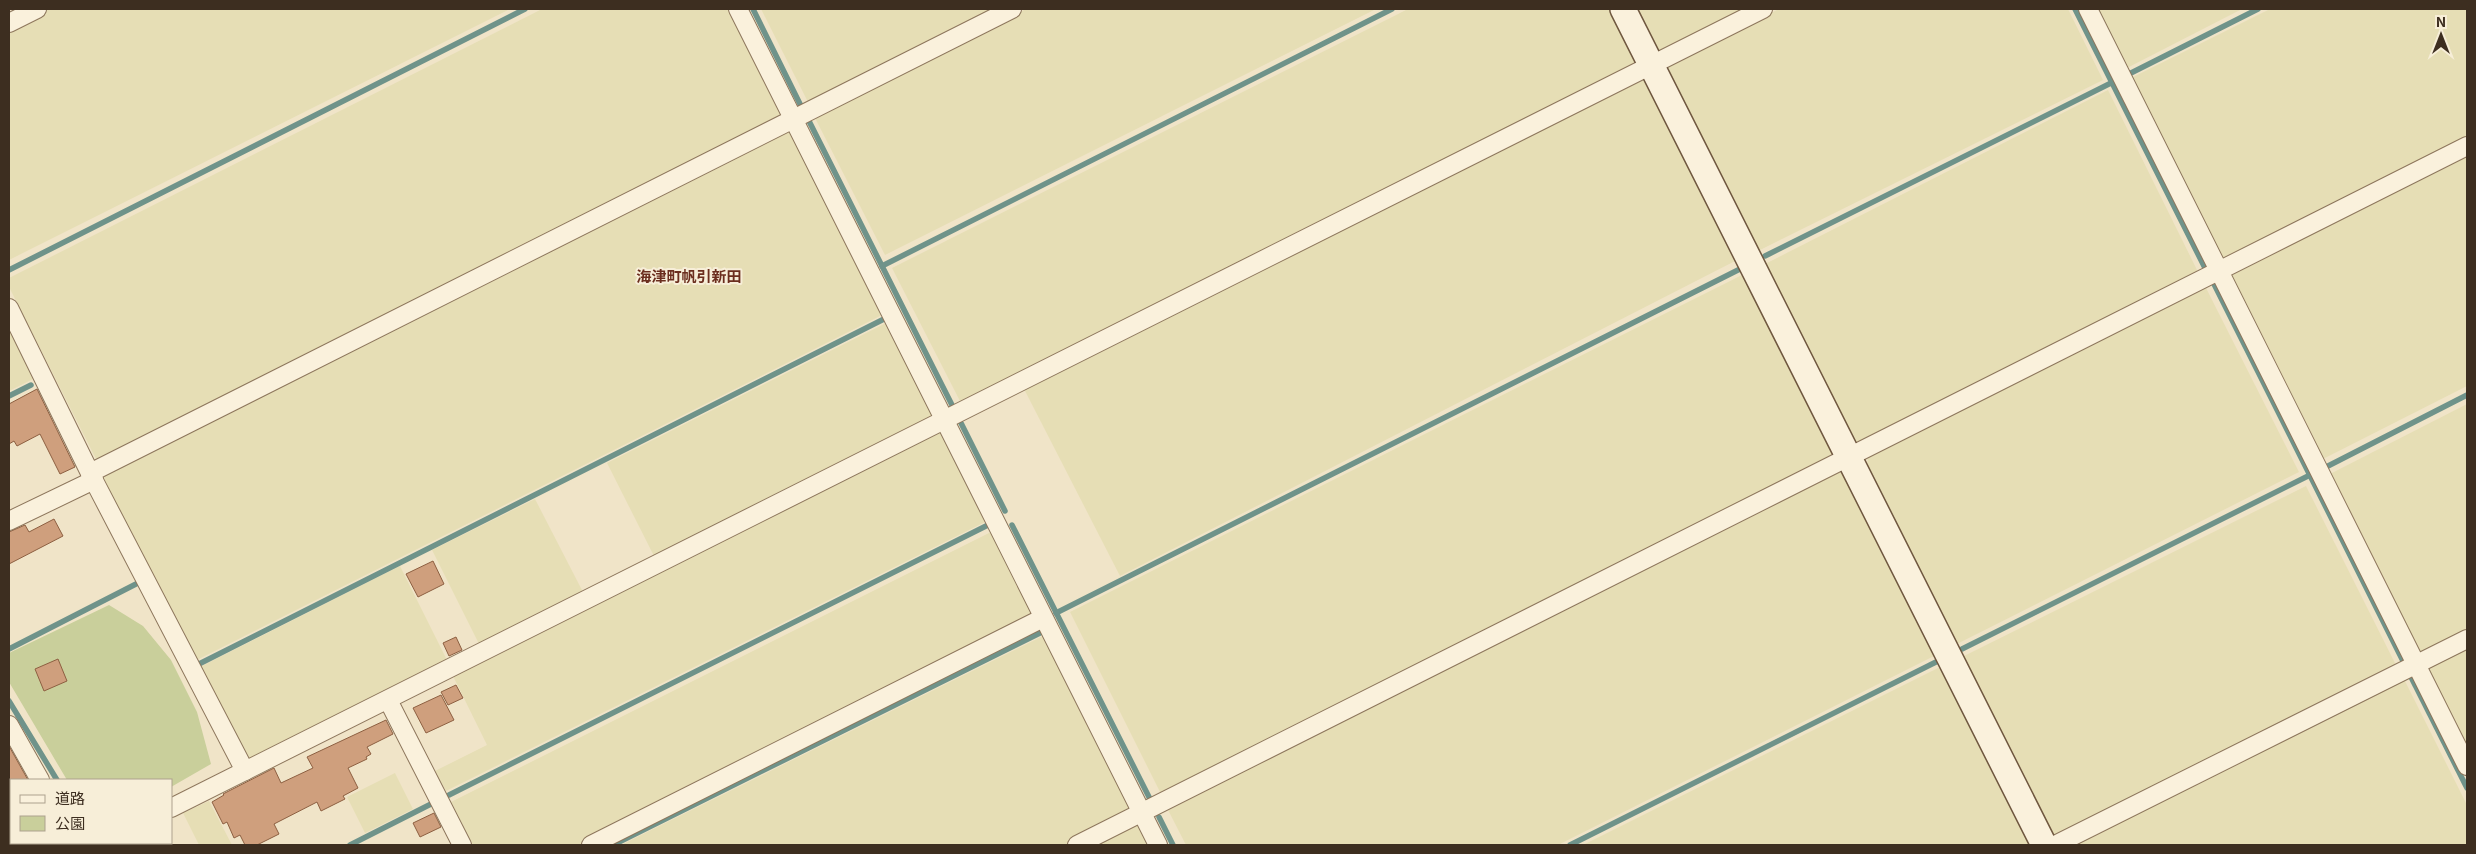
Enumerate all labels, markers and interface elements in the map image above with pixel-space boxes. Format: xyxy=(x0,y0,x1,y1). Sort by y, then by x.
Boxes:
north arrow xyxy=(2416,10,2466,60)
text: N xyxy=(2436,11,2446,31)
district label: 海津町帆引新田 xyxy=(636,265,742,286)
legend xyxy=(10,779,172,844)
text: 道路 xyxy=(55,787,85,808)
text: 公園 xyxy=(55,812,85,833)

